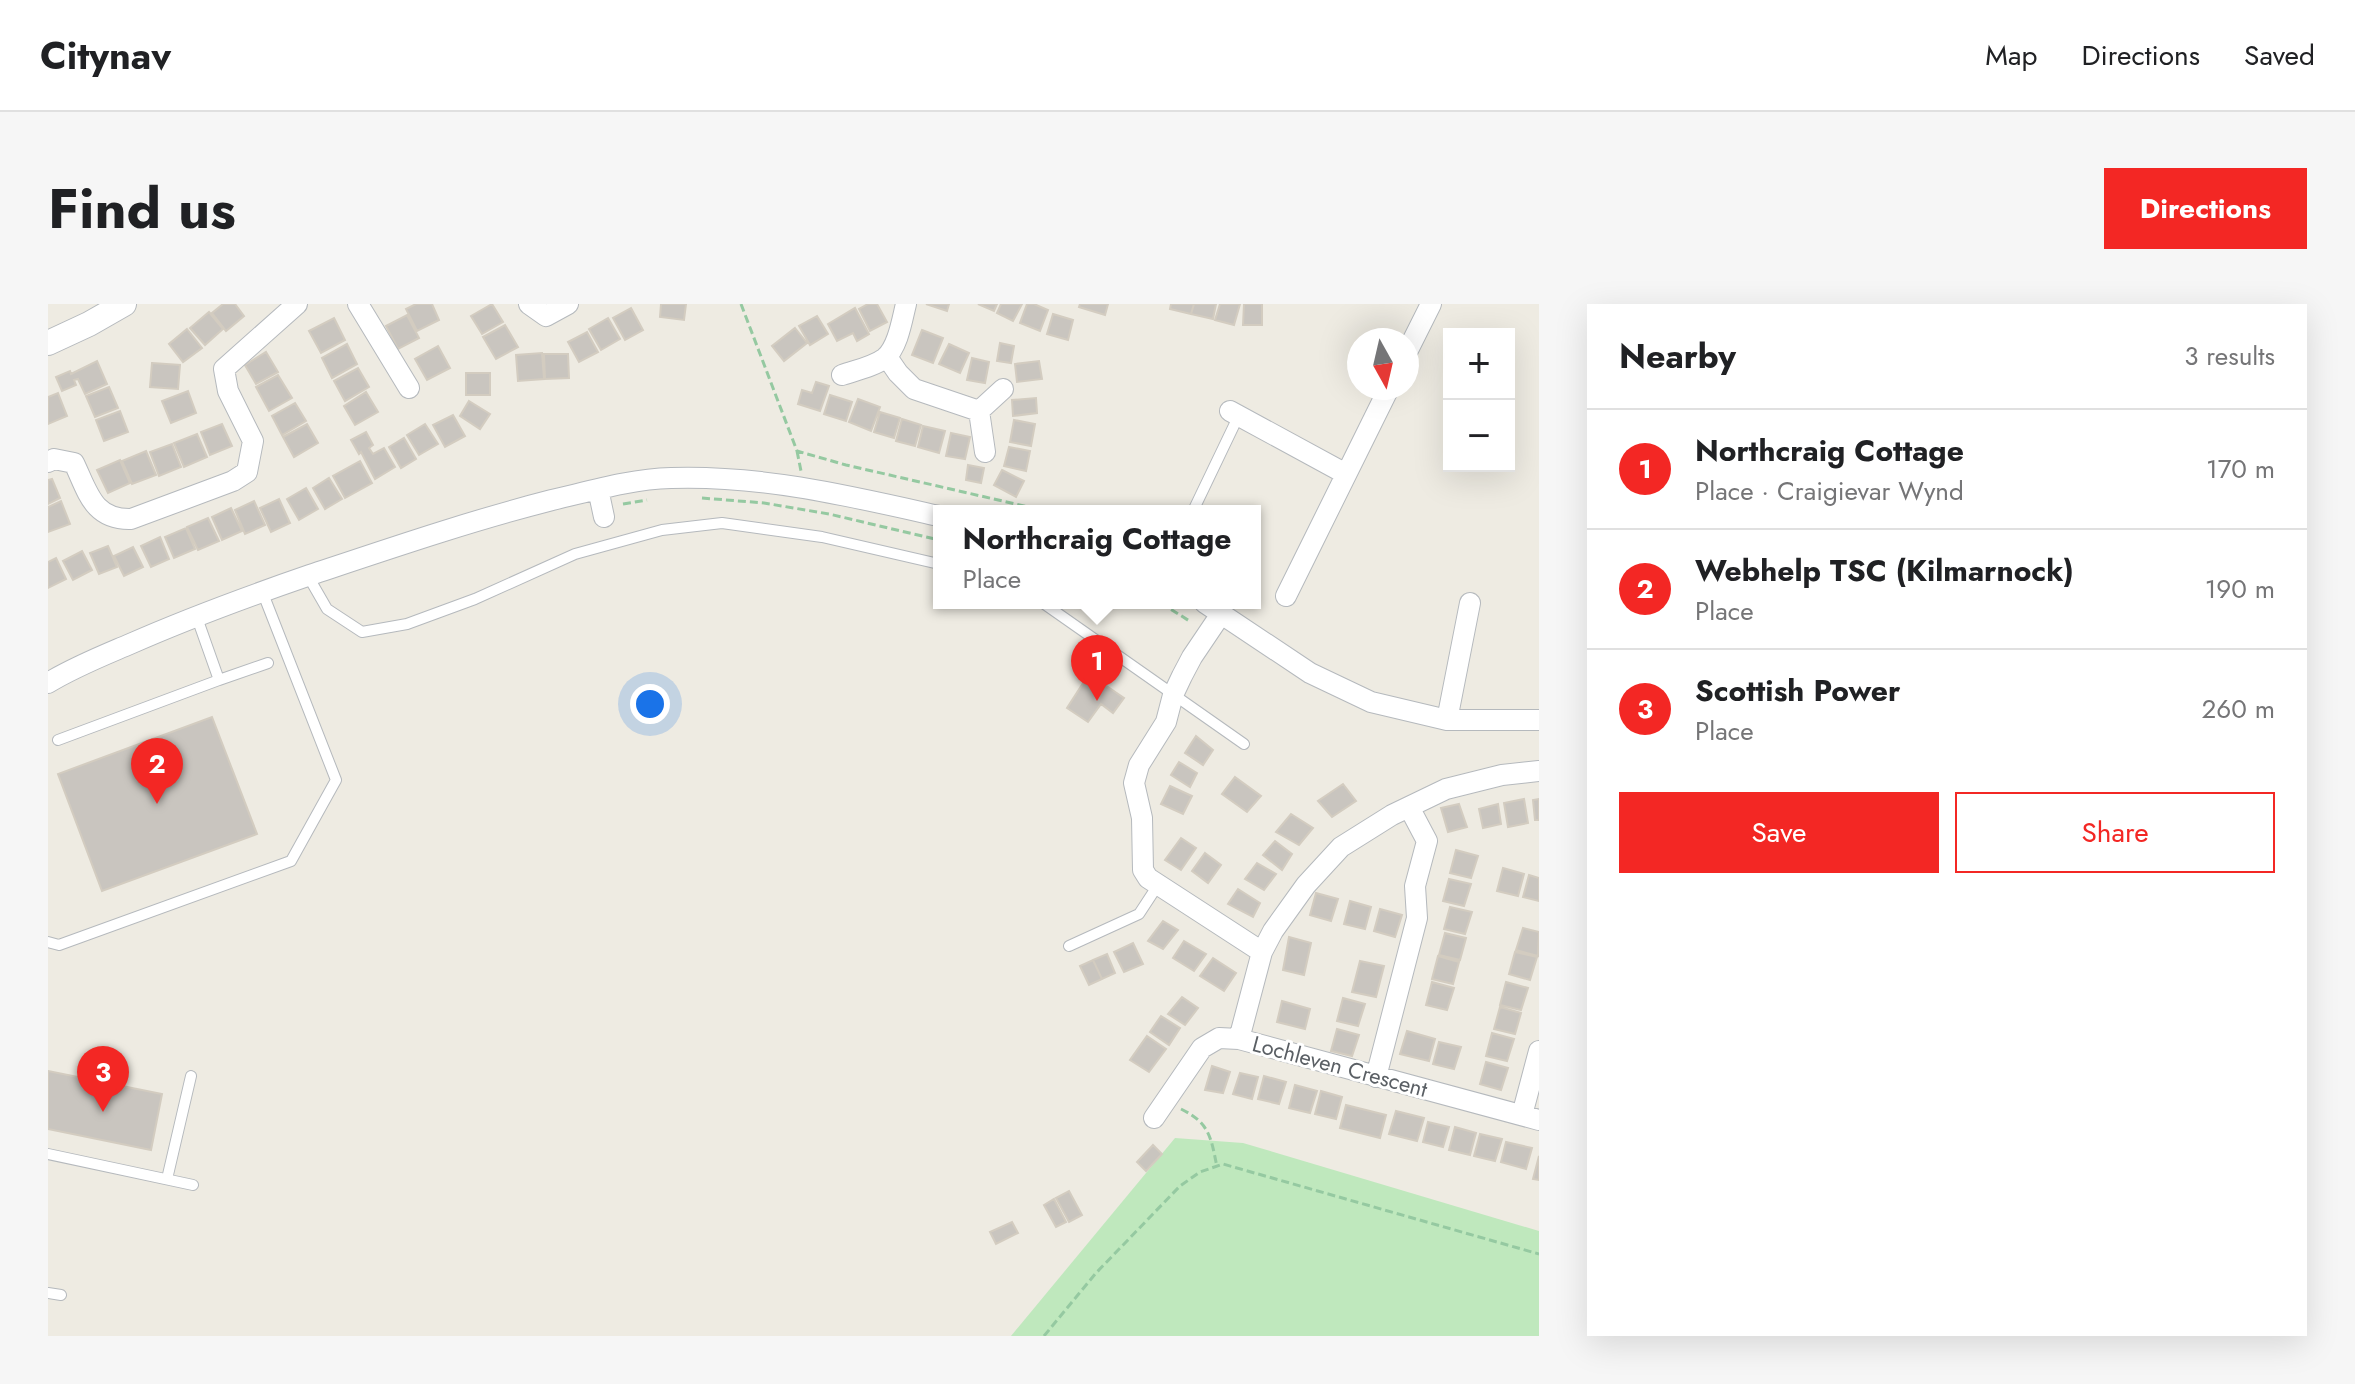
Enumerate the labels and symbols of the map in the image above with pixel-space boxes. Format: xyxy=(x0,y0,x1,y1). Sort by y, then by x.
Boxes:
north arrow xyxy=(1347,328,1419,400)
pin: 1 xyxy=(1071,635,1123,701)
your location xyxy=(630,684,670,724)
pin: 2 xyxy=(131,738,183,804)
street label: Lochleven Crescent xyxy=(1249,1027,1432,1105)
pin: 3 xyxy=(77,1046,129,1112)

